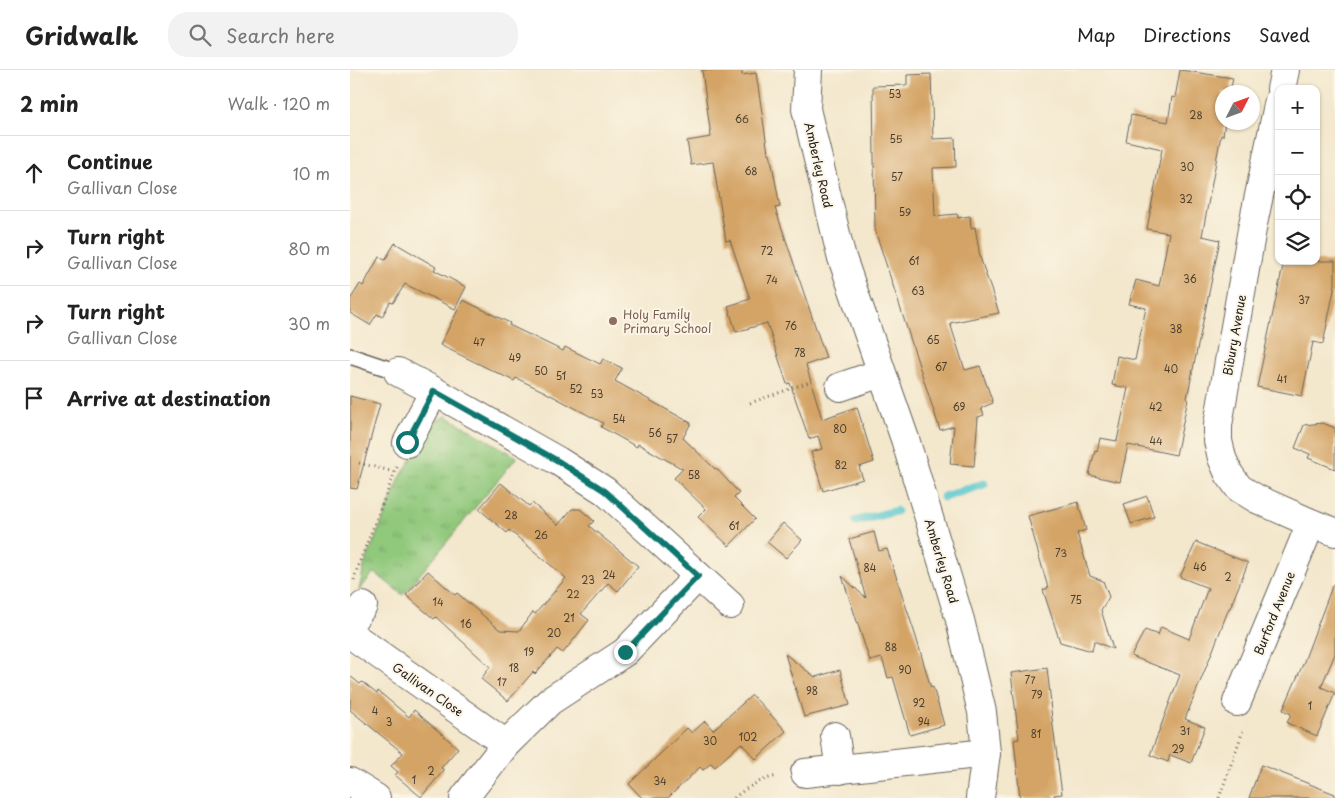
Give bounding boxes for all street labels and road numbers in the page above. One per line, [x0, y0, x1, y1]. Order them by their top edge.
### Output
street label: Amberley Road [800, 120, 838, 210]
street label: Bibury Avenue [1218, 293, 1250, 377]
street label: Amberley Road [921, 516, 963, 606]
street label: Burford Avenue [1249, 568, 1299, 657]
street label: Gallivan Close [389, 658, 467, 720]

